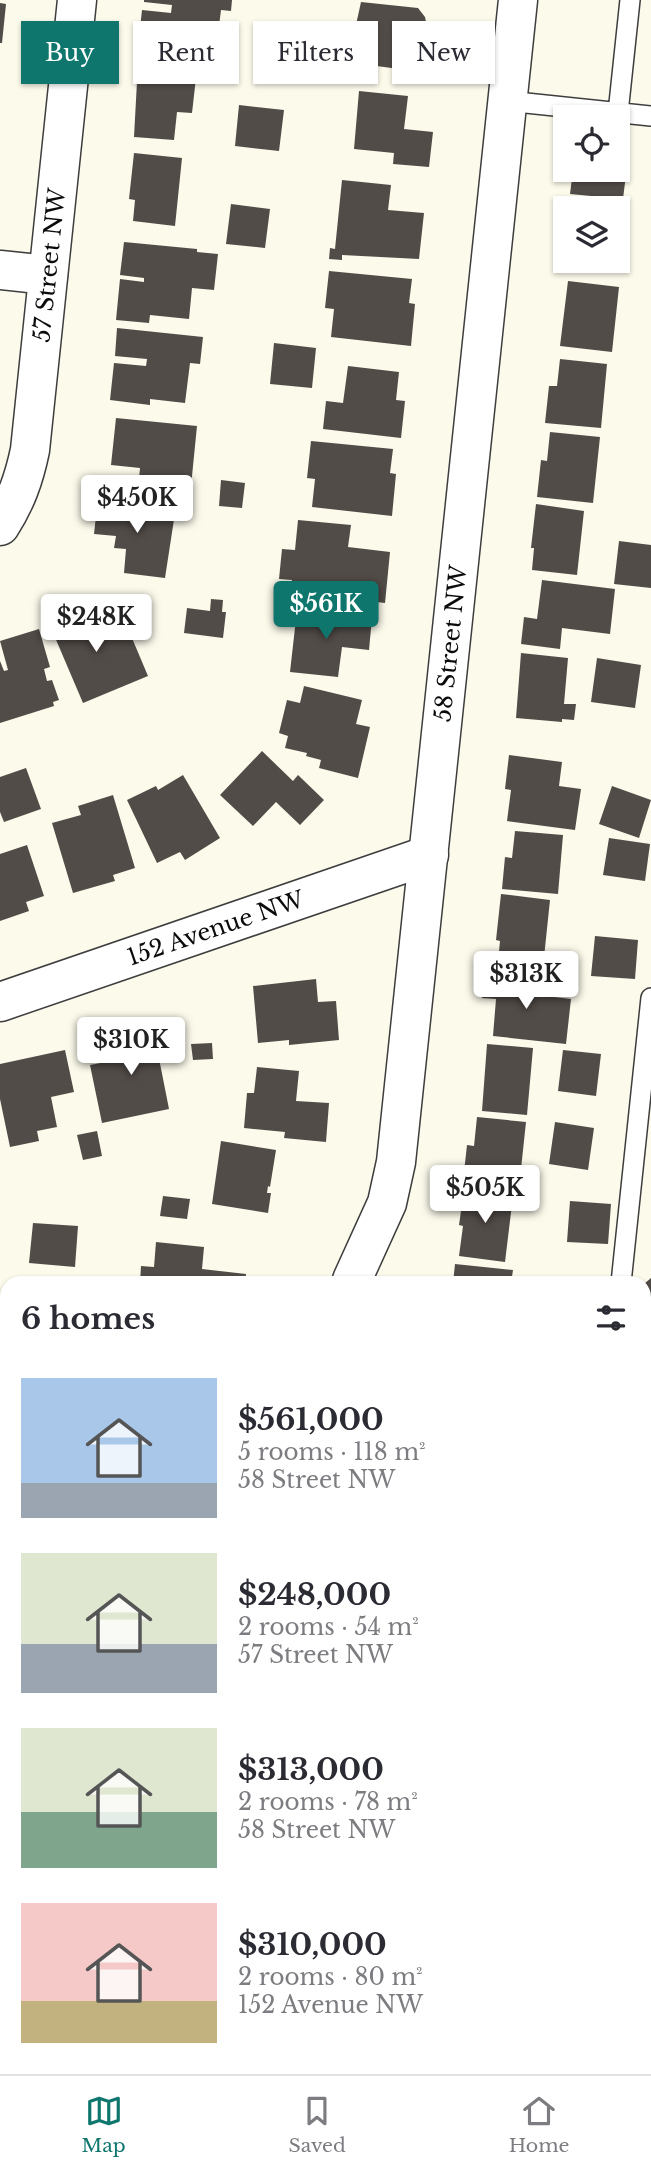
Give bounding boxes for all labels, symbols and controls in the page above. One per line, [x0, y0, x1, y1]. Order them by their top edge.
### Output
chip: Buy [21, 21, 119, 84]
chip: Rent [133, 21, 239, 84]
chip: Filters [253, 21, 378, 84]
chip: New [392, 21, 495, 84]
map controls [553, 105, 630, 273]
button: locate [553, 105, 630, 182]
street label: 57 Street NW [27, 186, 71, 344]
button: layers [553, 196, 630, 273]
pin: $450K [88, 476, 186, 535]
text: $450K [97, 484, 177, 512]
street label: 58 Street NW [428, 563, 473, 723]
pin: $561K [277, 582, 375, 641]
text: $561K [290, 590, 362, 618]
pin: $248K [47, 594, 145, 654]
text: $248K [57, 603, 135, 631]
street label: 152 Avenue NW [124, 885, 309, 971]
pin: $313K [477, 951, 575, 1011]
text: $313K [489, 960, 563, 988]
pin: $310K [82, 1018, 180, 1077]
text: $310K [93, 1026, 169, 1054]
pin: $505K [436, 1166, 534, 1225]
text: $505K [446, 1174, 524, 1202]
icon: filters [592, 1299, 630, 1337]
text: 6 homes [21, 1300, 155, 1337]
text: $561,000 [238, 1401, 384, 1438]
icon: home [77, 1406, 161, 1490]
text: 5 rooms · 118 m² [238, 1438, 426, 1466]
text: 58 Street NW [238, 1466, 395, 1494]
text: $248,000 [238, 1576, 391, 1613]
icon: home [77, 1581, 161, 1665]
text: 2 rooms · 54 m² [238, 1613, 419, 1641]
text: 57 Street NW [238, 1641, 393, 1669]
text: $313,000 [238, 1751, 384, 1788]
icon: home [77, 1756, 161, 1840]
text: 2 rooms · 78 m² [238, 1788, 418, 1816]
text: 58 Street NW [238, 1816, 395, 1844]
text: $310,000 [238, 1926, 387, 1963]
icon: home [77, 1931, 161, 2015]
text: 2 rooms · 80 m² [238, 1963, 423, 1991]
text: 152 Avenue NW [238, 1991, 423, 2019]
tab: Map [81, 2092, 126, 2157]
tab: Saved [289, 2092, 346, 2157]
tab: Home [509, 2092, 570, 2157]

